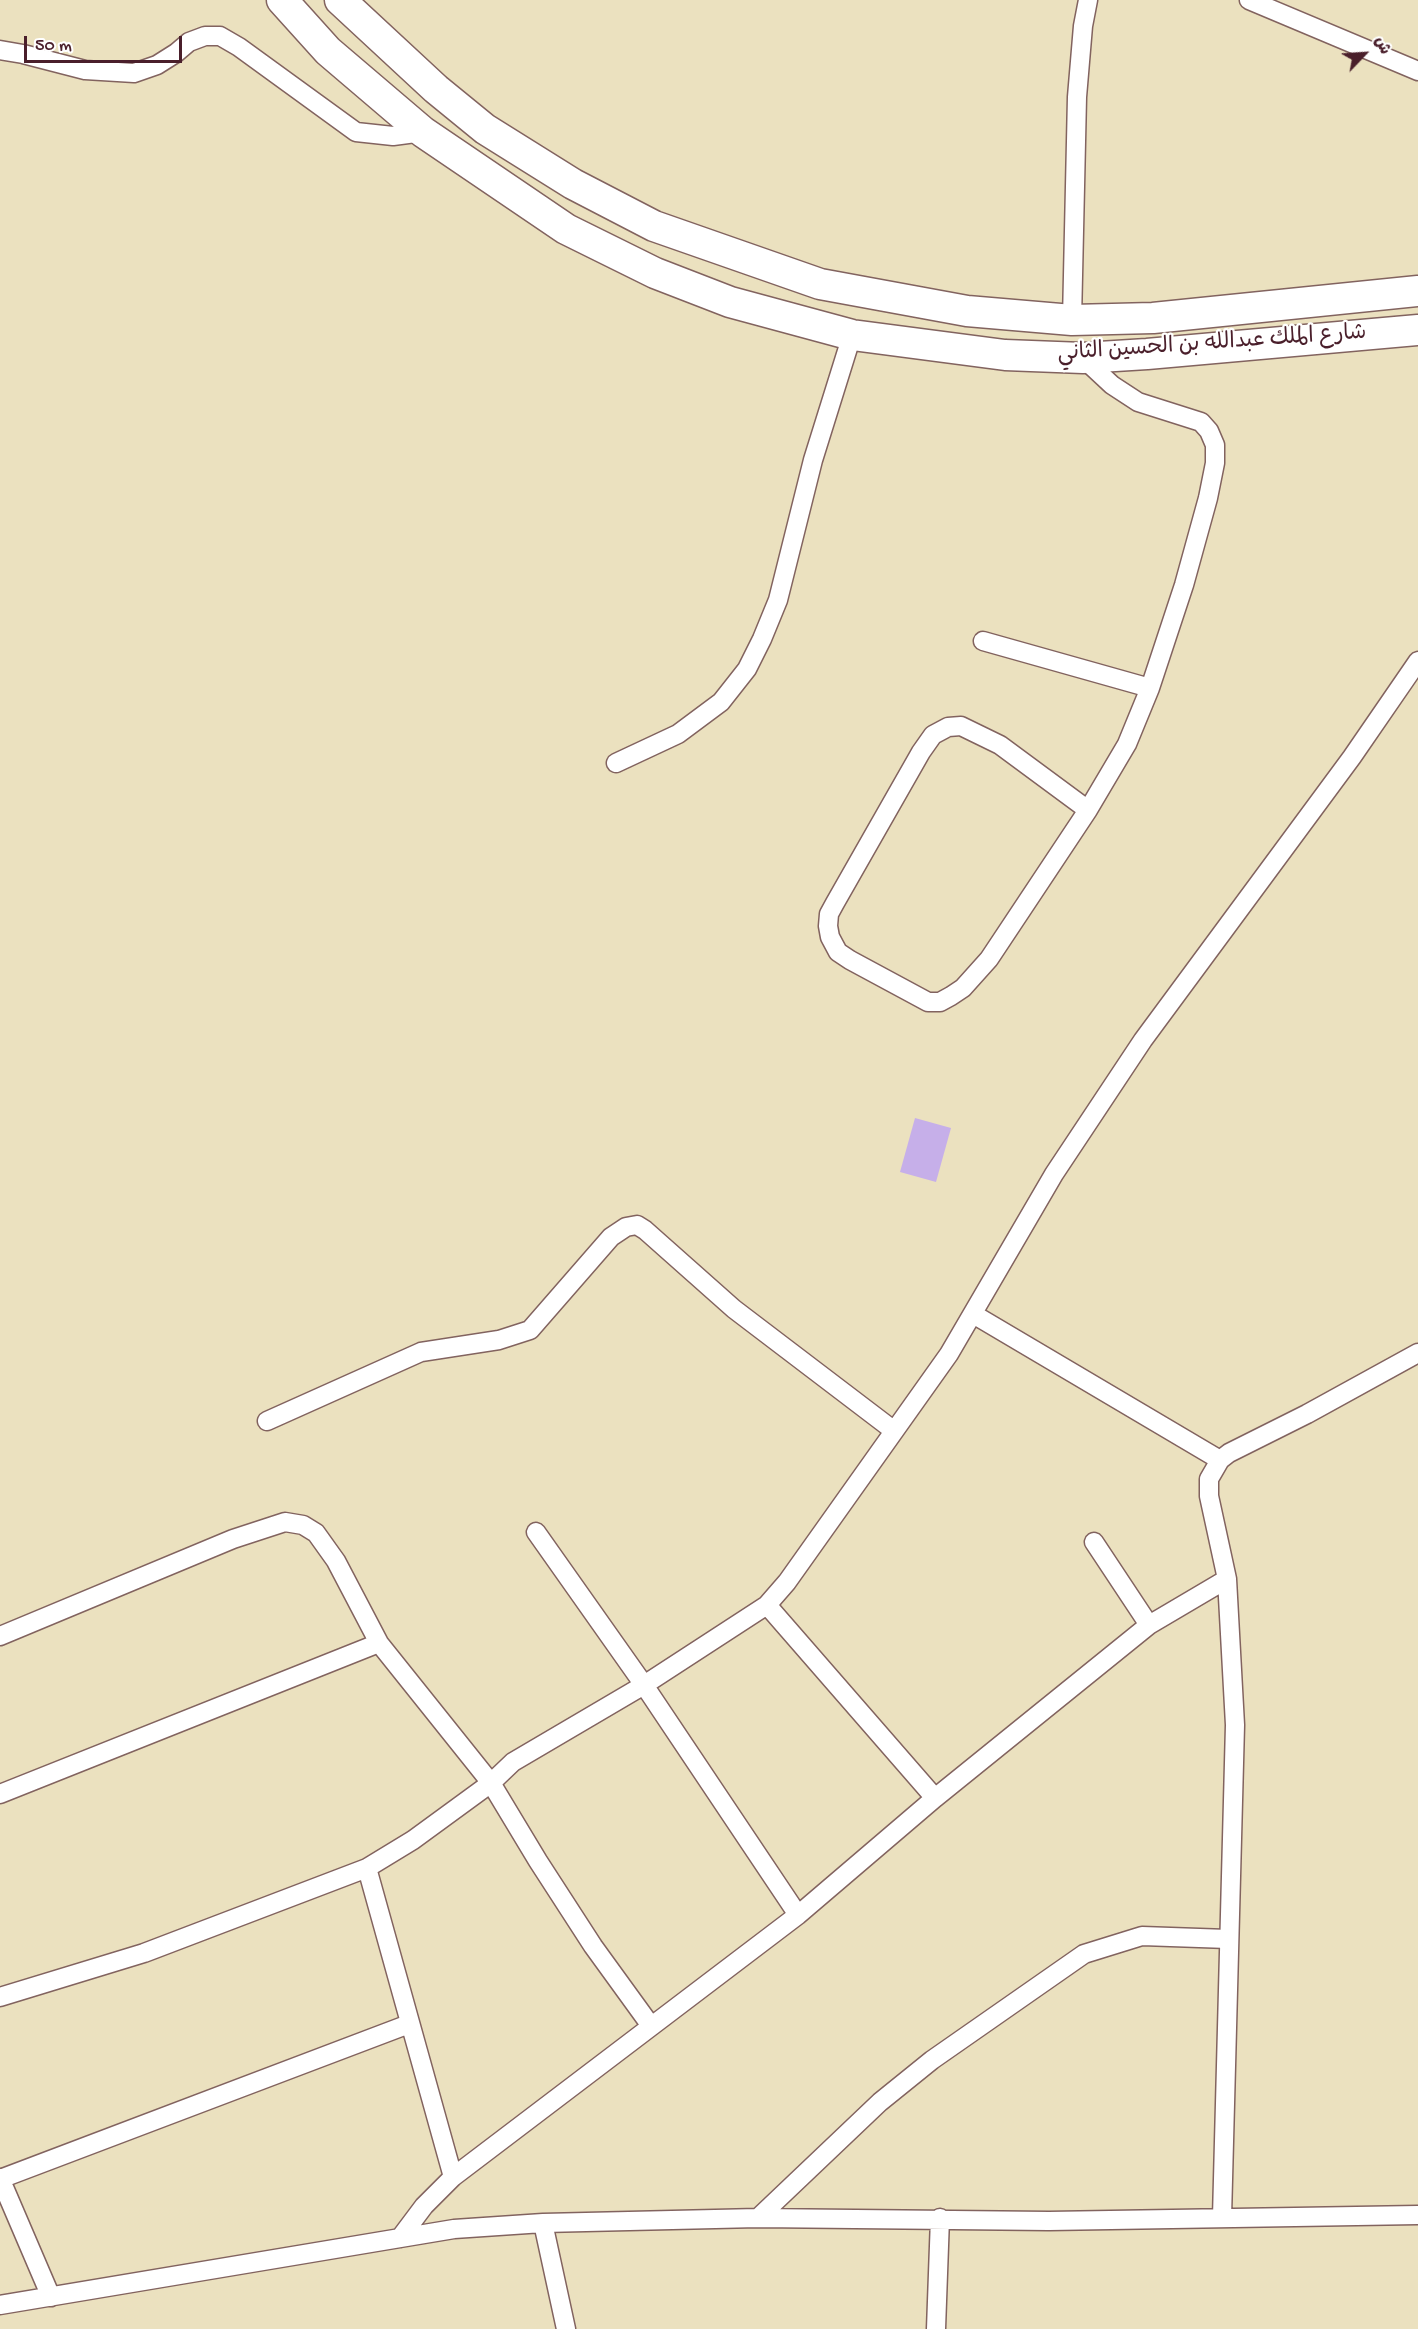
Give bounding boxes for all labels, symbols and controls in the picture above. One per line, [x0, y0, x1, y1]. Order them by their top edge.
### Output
scale bar [27, 24, 184, 62]
north arrow [1334, 24, 1394, 84]
text: ش [1368, 34, 1393, 58]
text: 50 m [35, 36, 72, 57]
street label: شارع الملك عبدالله بن الحسين الثاني [1057, 321, 1367, 369]

